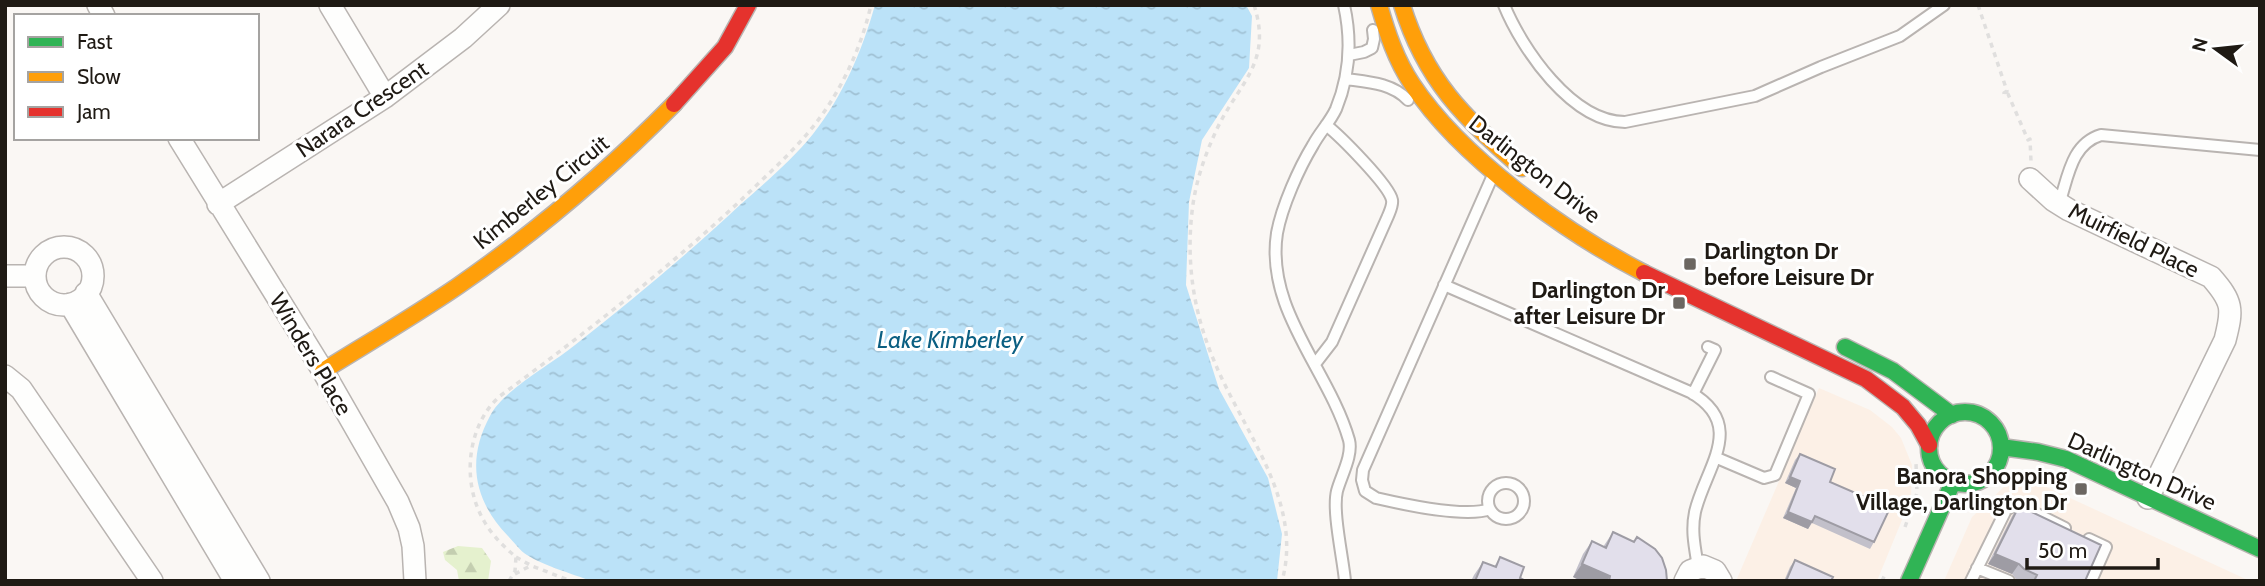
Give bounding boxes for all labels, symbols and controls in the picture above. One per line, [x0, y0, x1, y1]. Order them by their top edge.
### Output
legend [14, 14, 259, 140]
north arrow [2181, 14, 2251, 84]
text: Fast [77, 29, 113, 54]
text: N [2187, 35, 2213, 54]
street label: Narara Crescent [291, 54, 434, 163]
text: Slow [77, 64, 121, 89]
text: Jam [76, 99, 111, 124]
street label: Darlington Drive [1464, 109, 1607, 229]
street label: Kimberley Circuit [468, 129, 615, 255]
street label: Muirfield Place [2064, 196, 2204, 284]
place label: Darlington Dr before Leisure Dr [1704, 237, 1874, 291]
marker: Darlington Dr before Leisure Dr [1682, 256, 1698, 272]
place label: Darlington Dr after Leisure Dr [1514, 276, 1665, 330]
street label: Winders Place [264, 288, 359, 420]
marker: Darlington Dr after Leisure Dr [1671, 295, 1687, 311]
water label: Lake Kimberley [877, 325, 1024, 354]
street label: Darlington Drive [2064, 426, 2221, 516]
place label: Banora Shopping Village, Darlington Dr [1856, 462, 2067, 516]
marker: Banora Shopping Village, Darlington Dr [2073, 481, 2089, 497]
scale bar [2027, 526, 2158, 570]
text: 50 m [2038, 538, 2087, 563]

